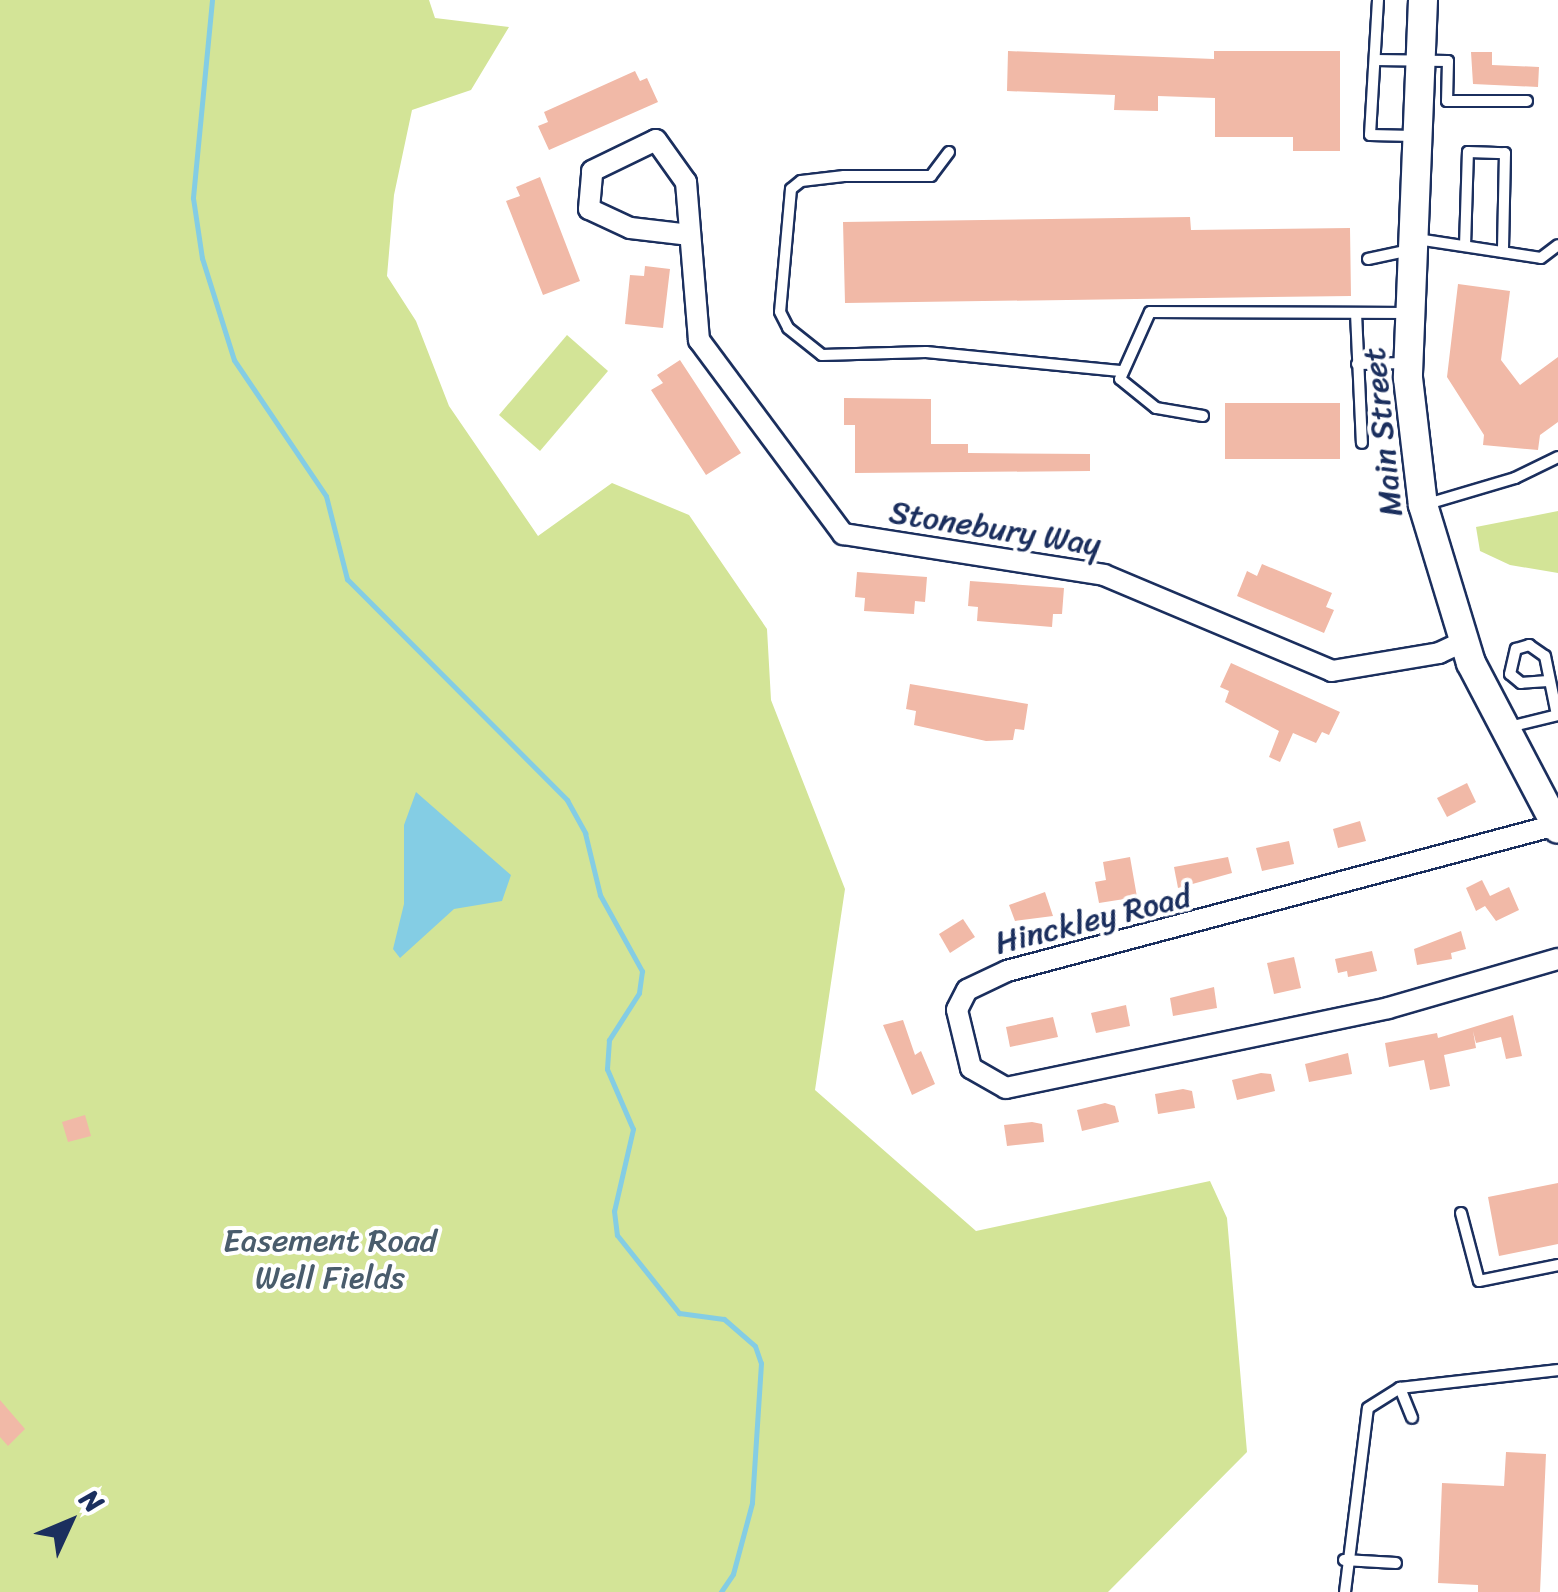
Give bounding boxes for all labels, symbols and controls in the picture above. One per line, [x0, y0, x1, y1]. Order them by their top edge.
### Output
street label: Main Street [1355, 346, 1411, 518]
street label: Stonebury Way [886, 493, 1104, 565]
street label: Hinckley Road [991, 877, 1195, 963]
park label: Easement Road Well Fields [223, 1223, 437, 1298]
north arrow [20, 1472, 120, 1572]
text: N [68, 1477, 116, 1525]

